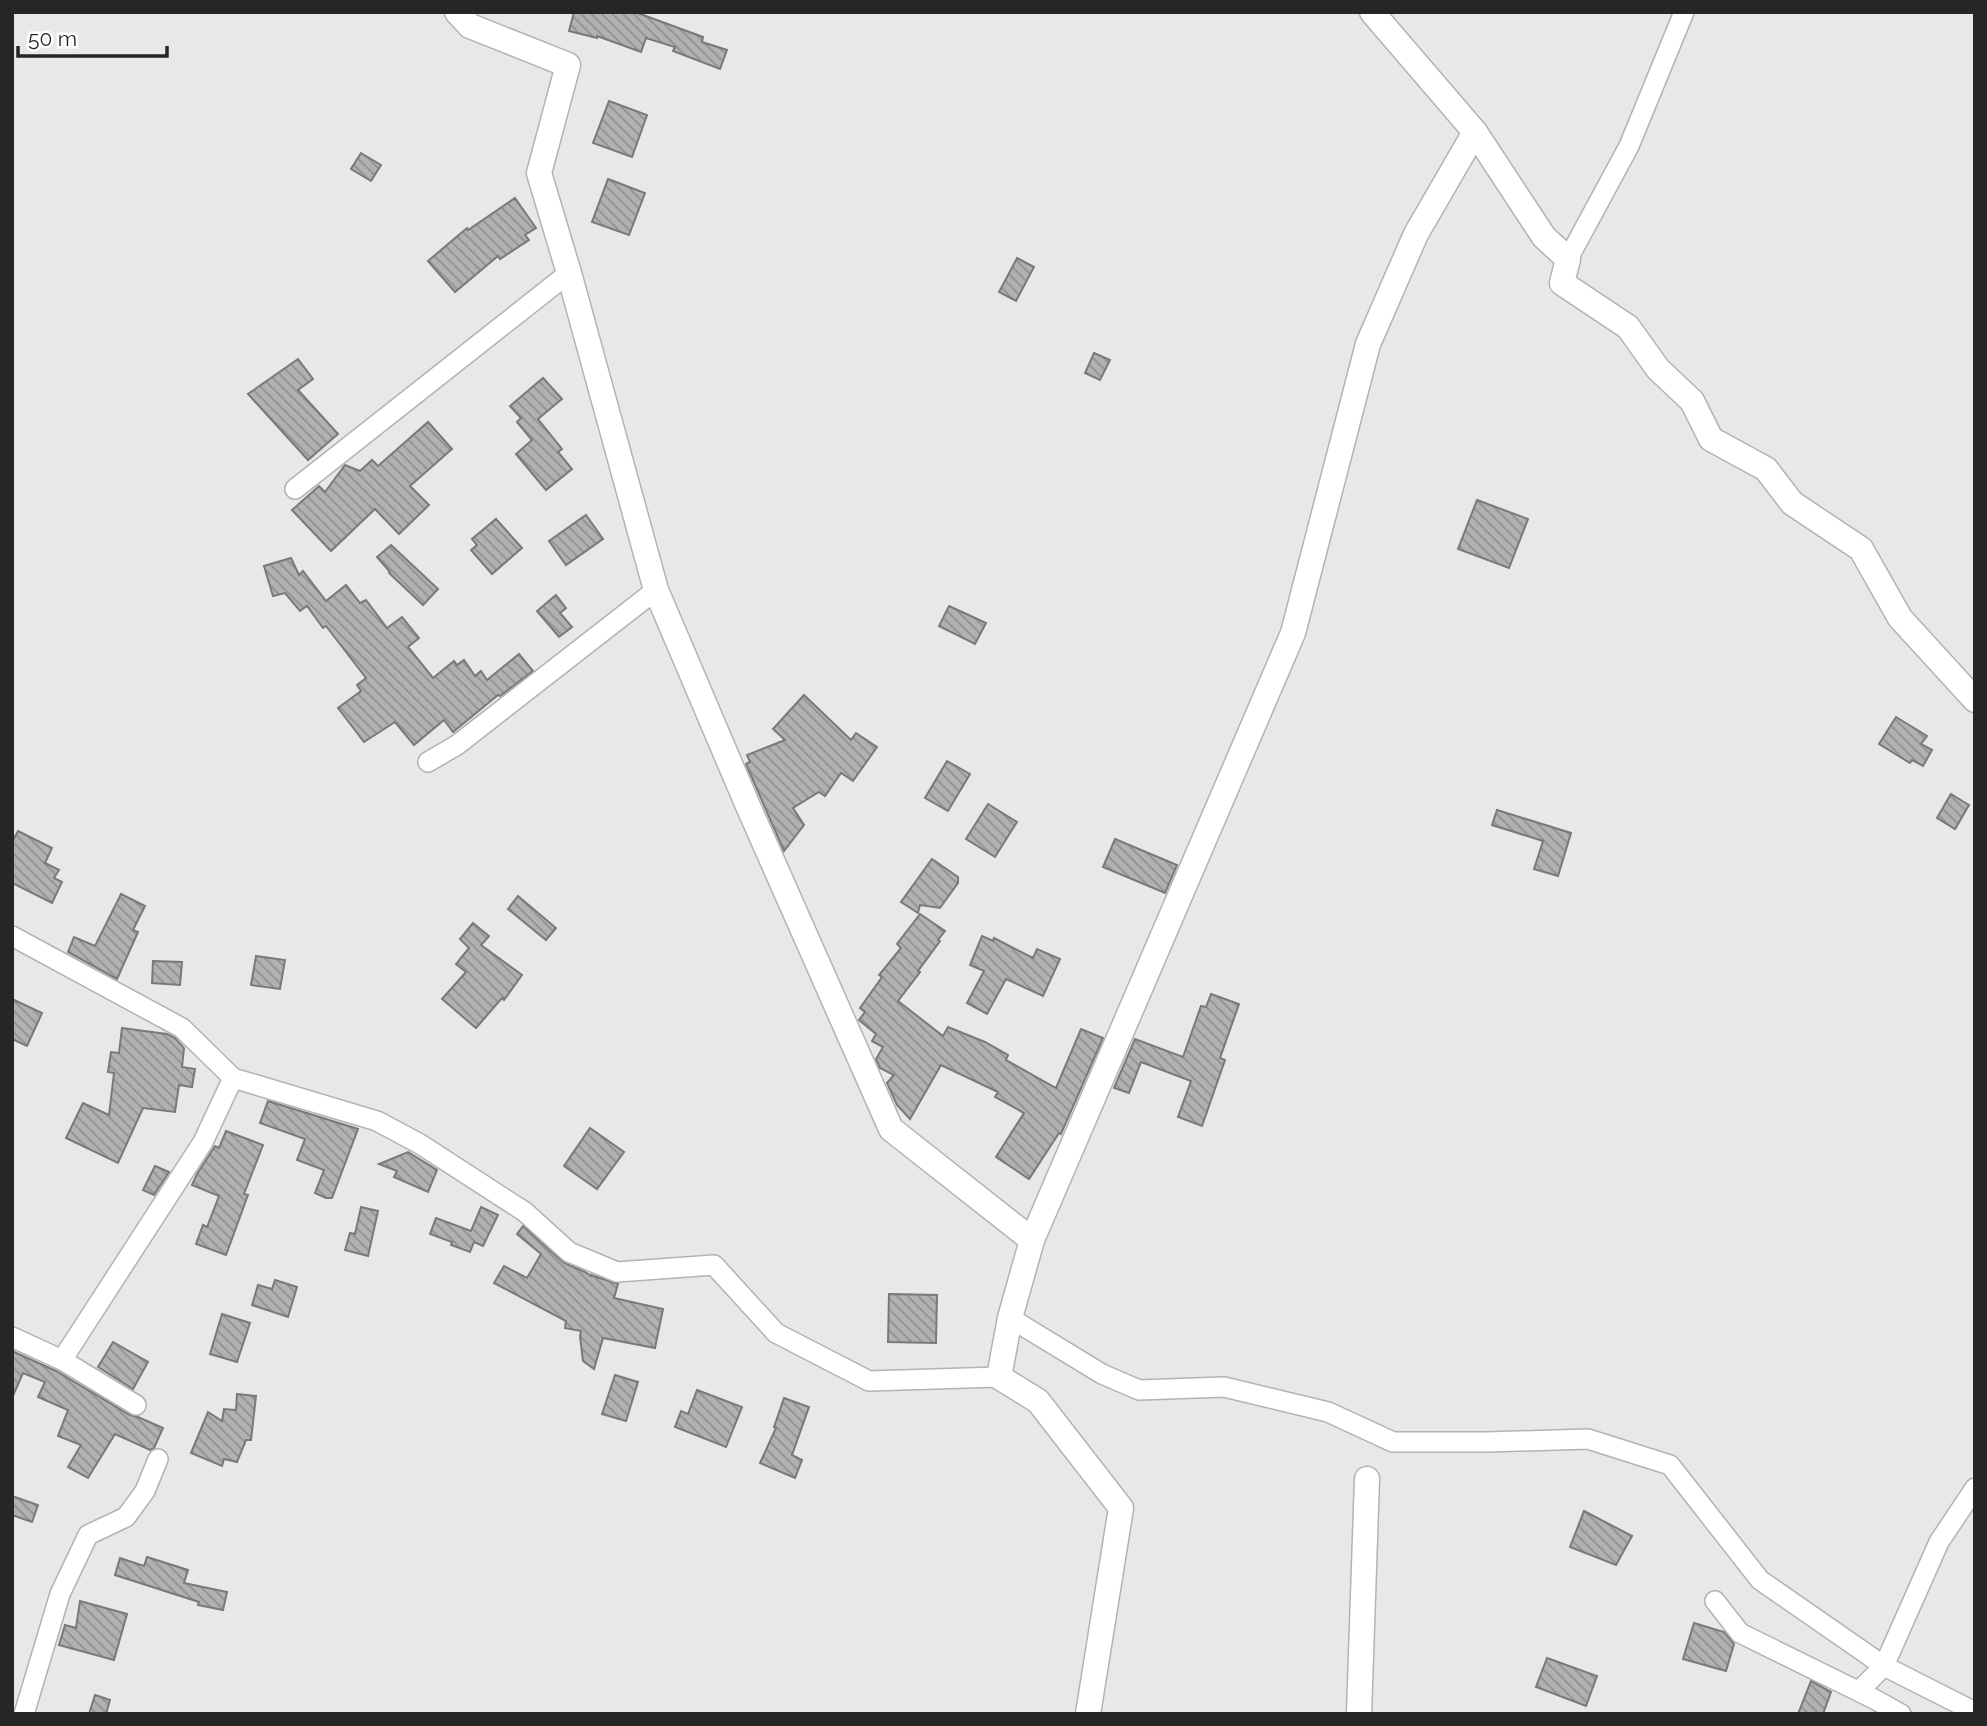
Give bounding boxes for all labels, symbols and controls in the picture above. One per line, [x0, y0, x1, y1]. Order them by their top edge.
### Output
scale bar [18, 14, 166, 58]
text: 50 m [28, 26, 77, 51]

